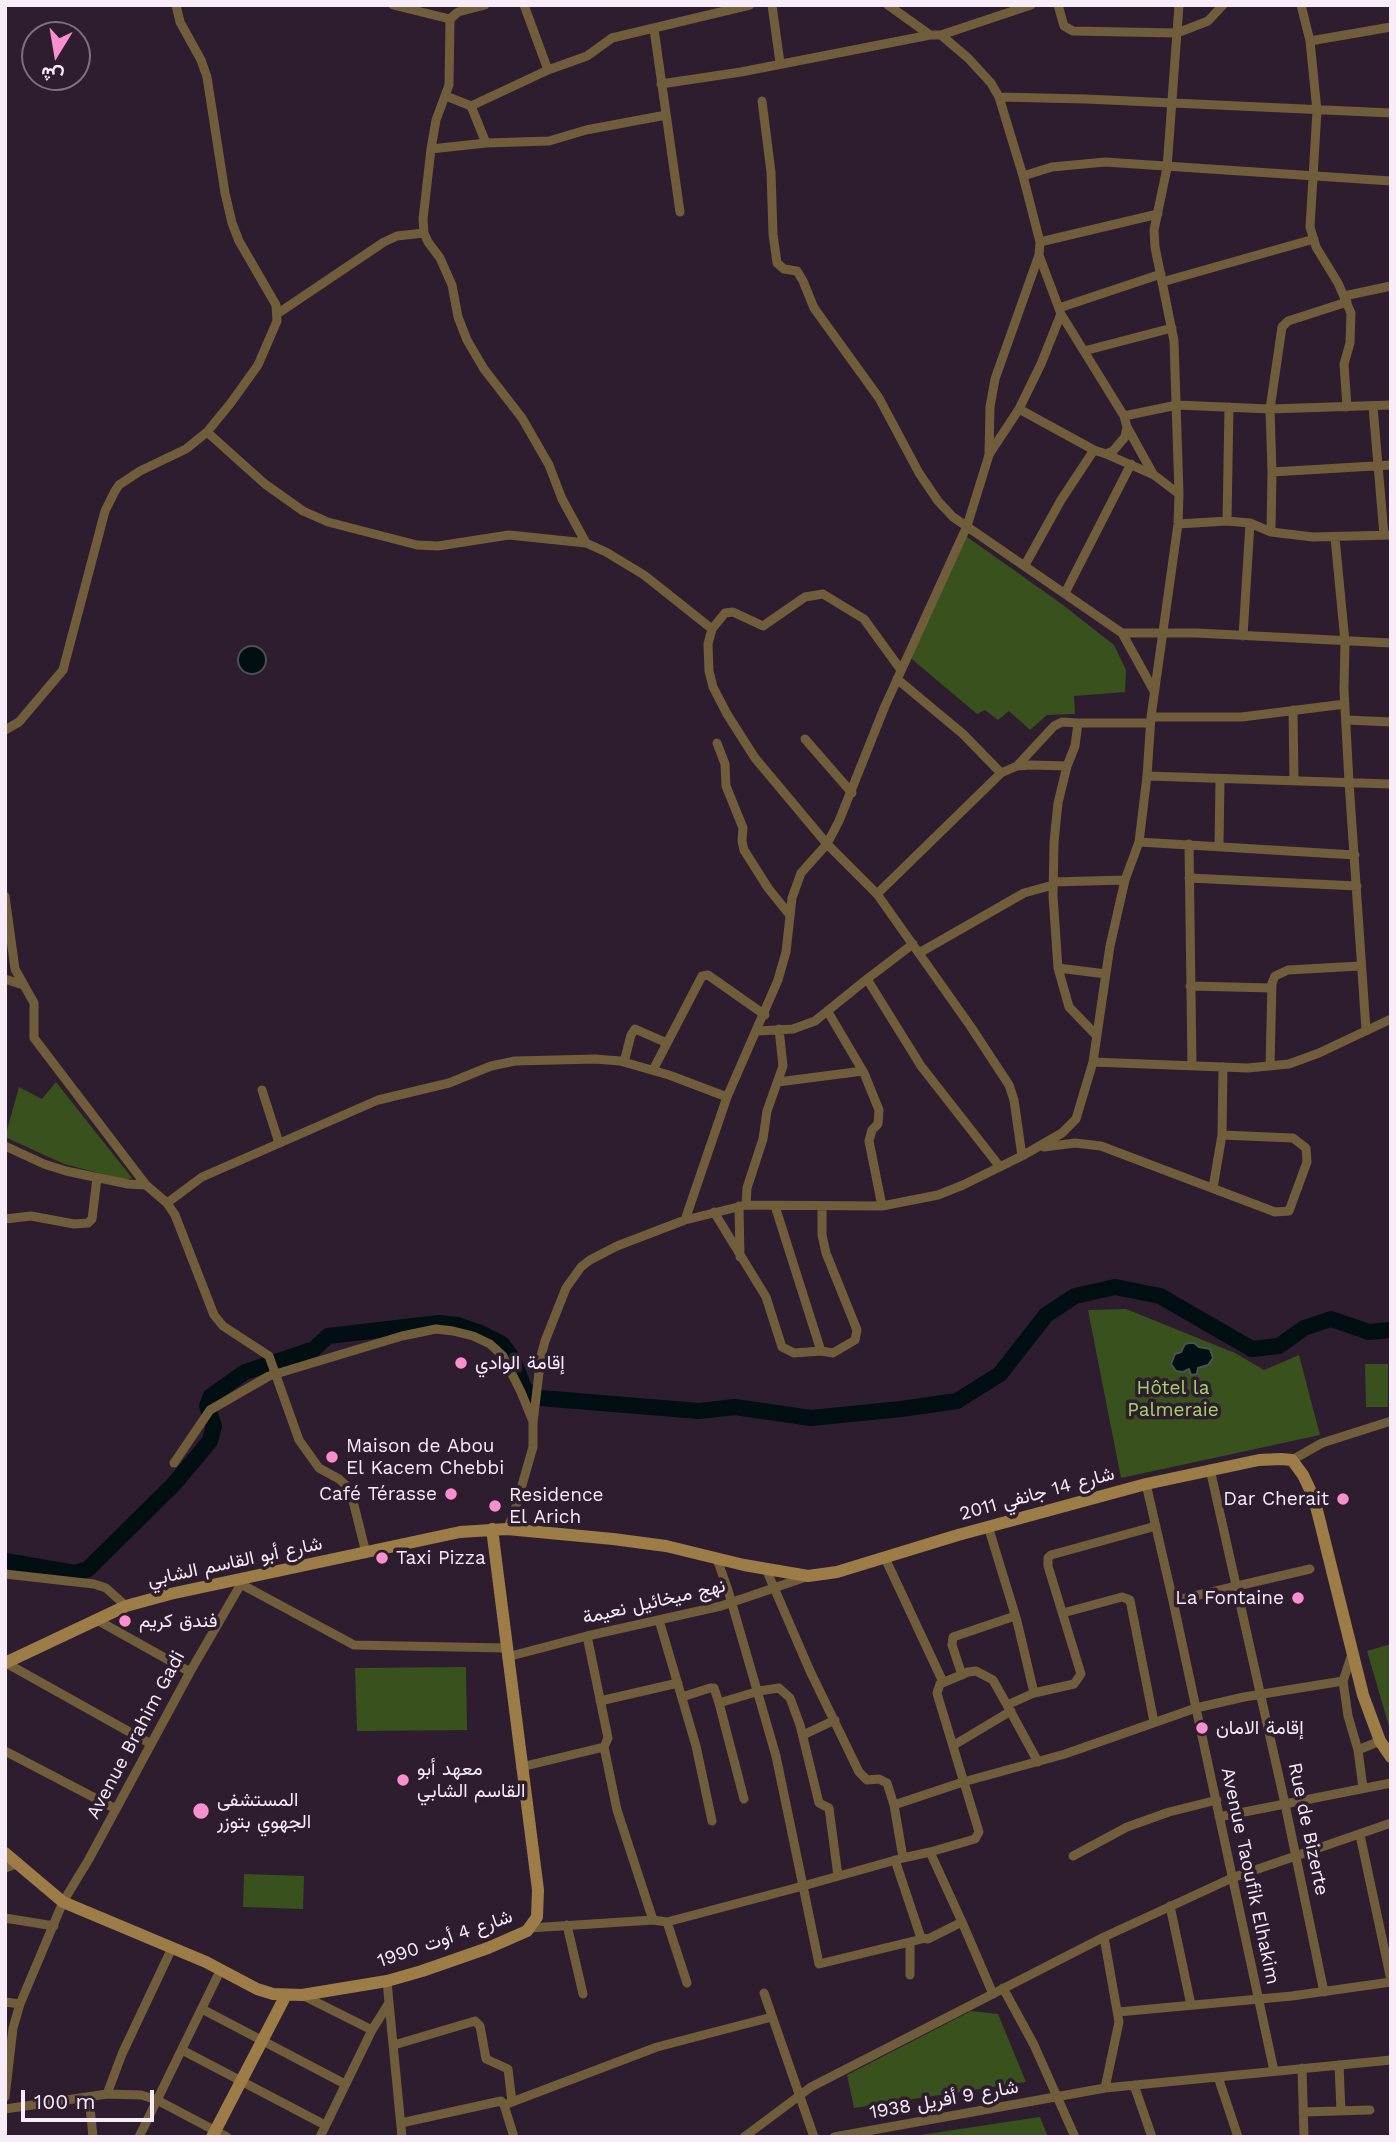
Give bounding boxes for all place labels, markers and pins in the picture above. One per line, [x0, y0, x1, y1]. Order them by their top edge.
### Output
place label: إقامة الوادي [475, 1352, 565, 1374]
marker: إقامة الوادي [453, 1355, 469, 1371]
place label: Maison de Abou El Kacem Chebbi [346, 1435, 504, 1479]
marker: Maison de Abou El Kacem Chebbi [324, 1449, 340, 1465]
place label: Café Térasse [319, 1483, 437, 1505]
place label: Residence El Arich [509, 1484, 604, 1528]
marker: Café Térasse [443, 1486, 459, 1502]
place label: Dar Cherait [1223, 1488, 1329, 1510]
marker: Dar Cherait [1335, 1491, 1351, 1507]
marker: Residence El Arich [487, 1498, 503, 1514]
place label: Taxi Pizza [396, 1547, 486, 1569]
marker: Taxi Pizza [374, 1550, 390, 1566]
place label: La Fontaine [1175, 1587, 1284, 1609]
marker: La Fontaine [1290, 1590, 1306, 1606]
place label: فندق كريم [139, 1610, 218, 1632]
marker: فندق كريم [117, 1613, 133, 1629]
place label: إقامة الامان [1216, 1717, 1304, 1739]
marker: إقامة الامان [1194, 1720, 1210, 1736]
place label: معهد أبو القاسم الشابي [417, 1758, 525, 1802]
marker: معهد أبو القاسم الشابي [395, 1772, 411, 1788]
place label: المستشفى الجهوي بتوزر [217, 1789, 311, 1833]
marker: المستشفى الجهوي بتوزر [191, 1801, 211, 1821]

